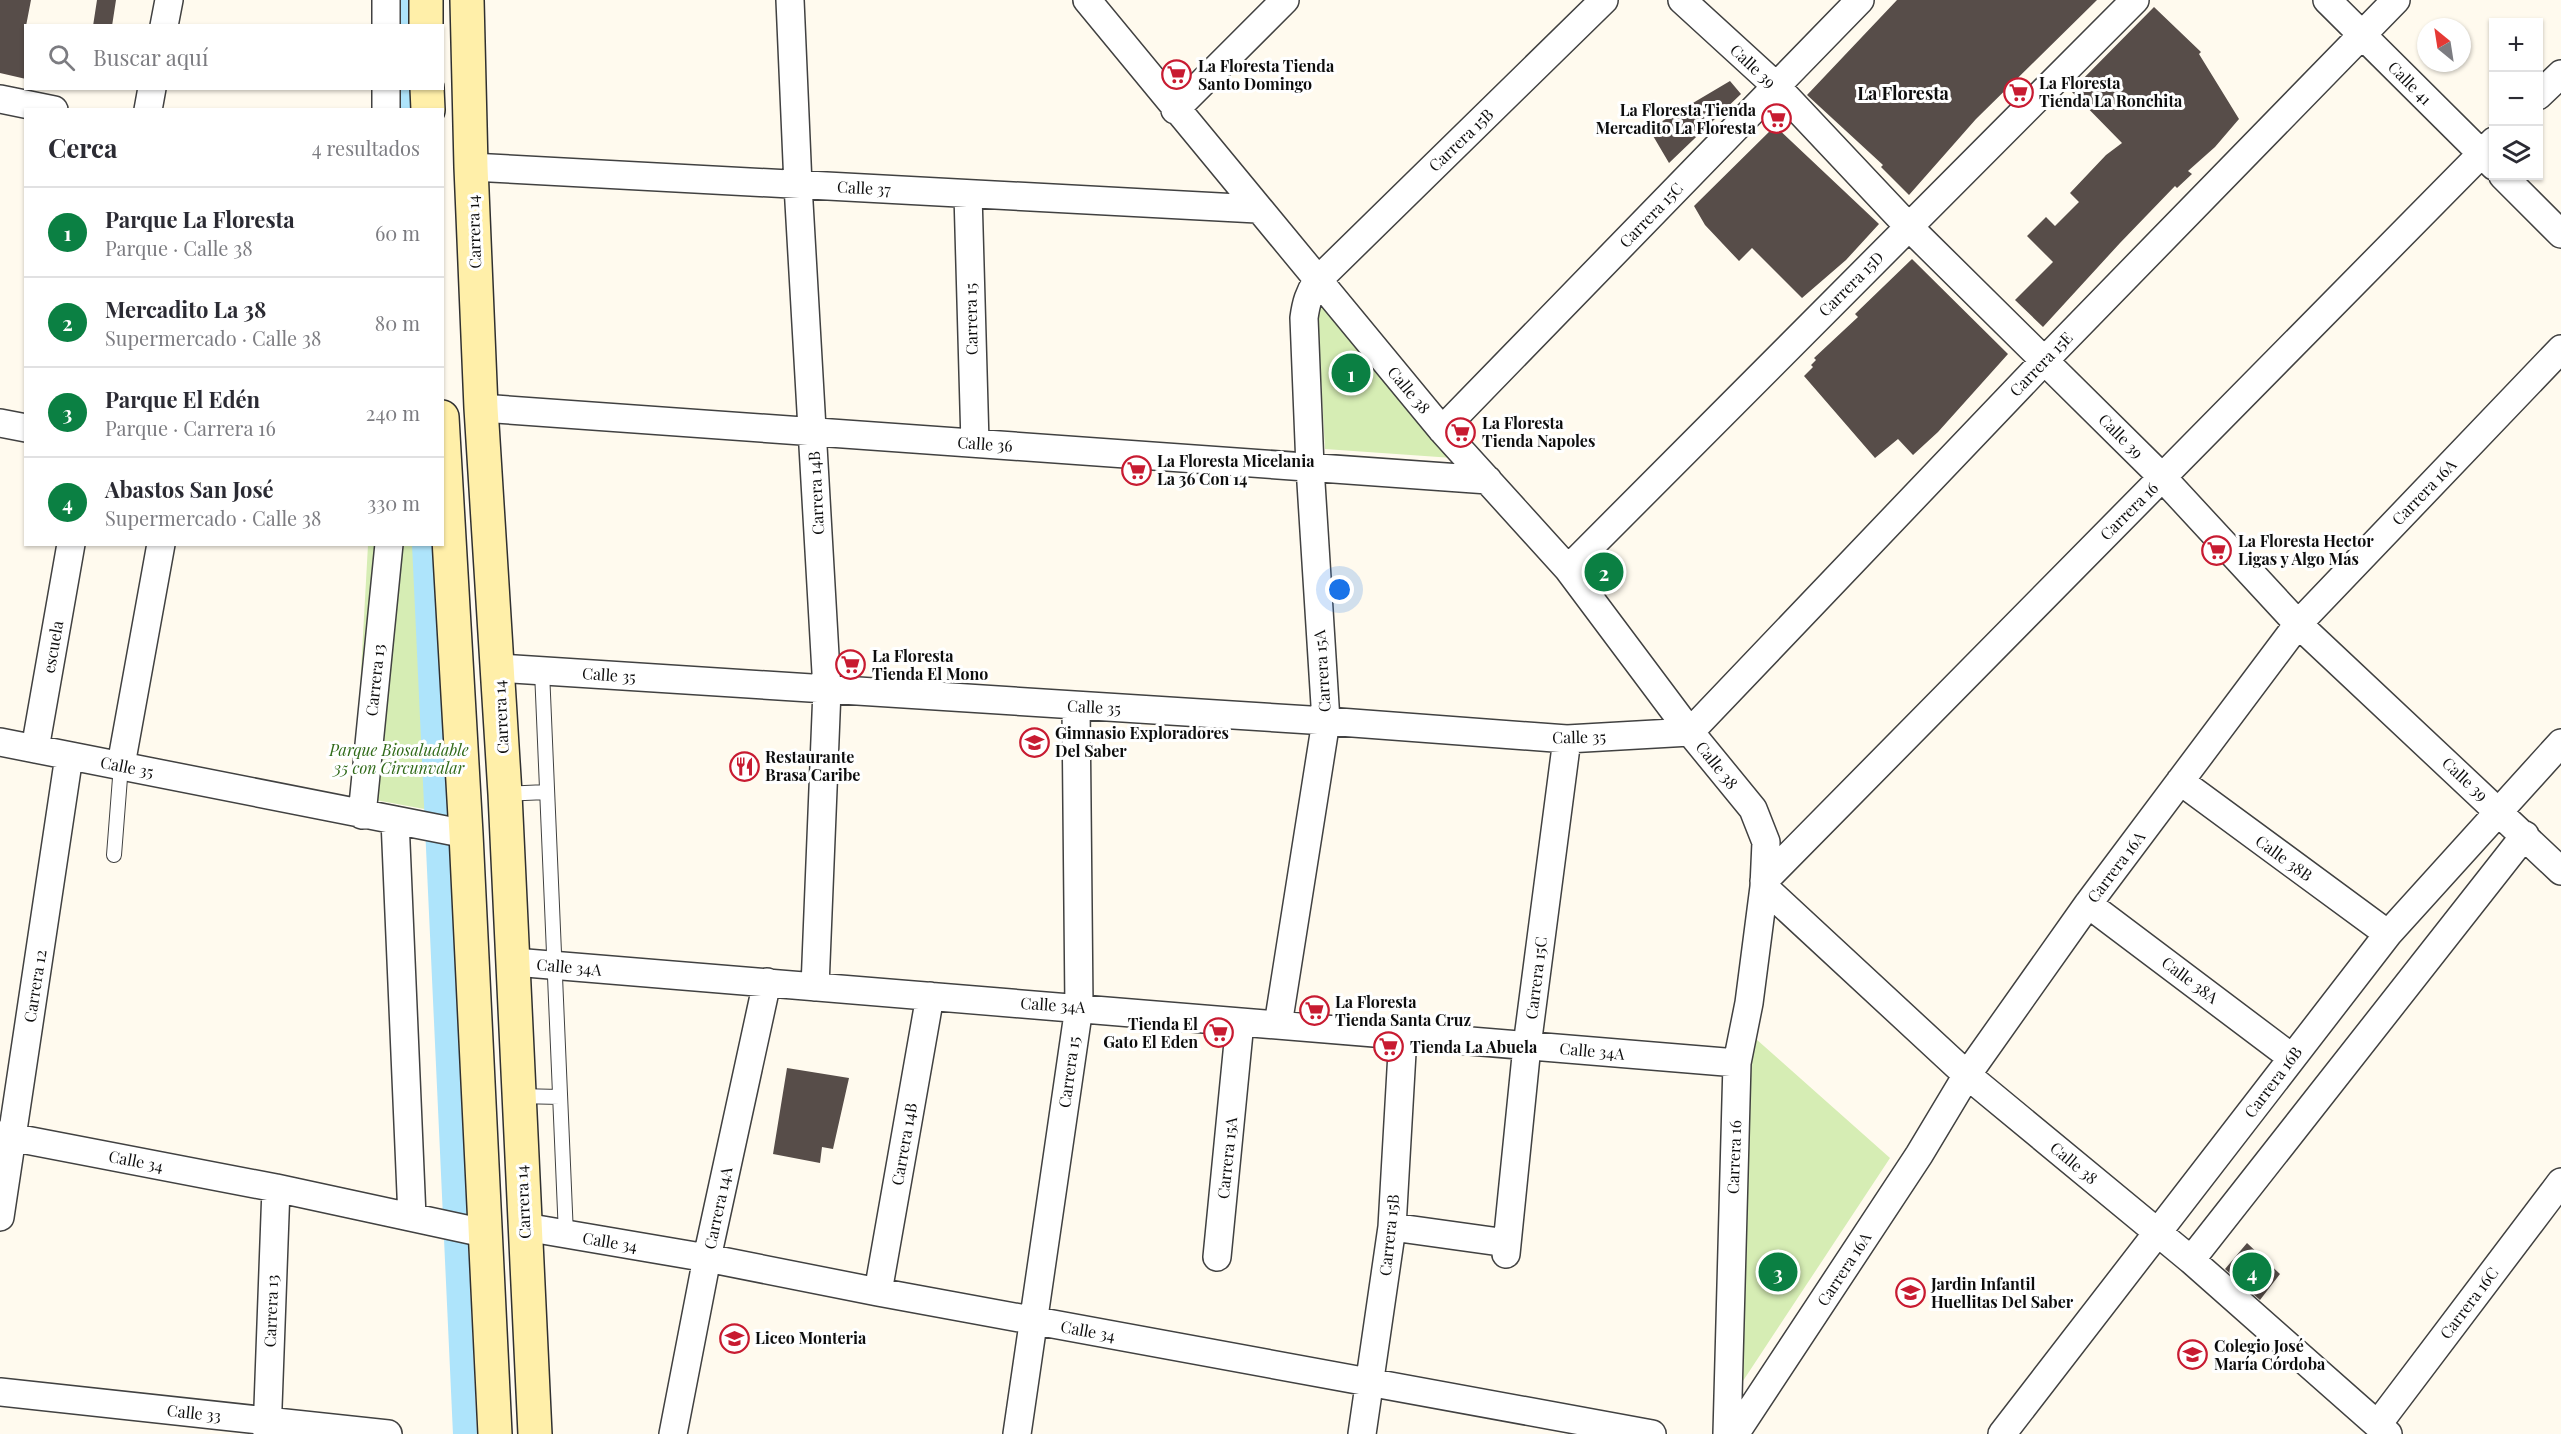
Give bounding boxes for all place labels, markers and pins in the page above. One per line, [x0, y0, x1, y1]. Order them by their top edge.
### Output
place label: La Floresta Tienda Santo Domingo [1198, 55, 1335, 94]
supermarket icon: La Floresta Tienda Santo Domingo [1161, 59, 1193, 91]
place label: La Floresta Tienda La Ronchita [2039, 72, 2183, 111]
supermarket icon: La Floresta Tienda La Ronchita [2002, 76, 2034, 108]
place label: La Floresta Tienda Mercadito La Floresta [1596, 99, 1757, 138]
supermarket icon: La Floresta Tienda Mercadito La Floresta [1761, 103, 1793, 135]
pin: 1 [1332, 350, 1370, 395]
place label: La Floresta Tienda Napoles [1482, 412, 1595, 451]
supermarket icon: La Floresta Tienda Napoles [1445, 416, 1477, 448]
place label: La Floresta Micelania La 36 Con 14 [1157, 450, 1315, 489]
supermarket icon: La Floresta Micelania La 36 Con 14 [1120, 454, 1152, 486]
place label: La Floresta Hector Ligas y Algo Mas [2238, 530, 2374, 569]
supermarket icon: La Floresta Hector Ligas y Algo Mas [2201, 534, 2233, 566]
pin: 2 [1584, 550, 1624, 594]
place label: La Floresta Tienda El Mono [872, 645, 988, 684]
supermarket icon: La Floresta Tienda El Mono [835, 649, 867, 681]
place label: Gimnasio Exploradores Del Saber [1055, 722, 1229, 761]
school or university icon: Gimnasio Exploradores Del Saber [1018, 726, 1050, 758]
place label: Restaurante Brasa Caribe [765, 746, 860, 785]
restaurant icon: Restaurante Brasa Caribe [728, 750, 760, 782]
place label: La Floresta Tienda Santa Cruz [1335, 991, 1472, 1030]
supermarket icon: La Floresta Tienda Santa Cruz [1298, 995, 1330, 1027]
place label: Tienda El Gato El Eden [1103, 1013, 1198, 1052]
supermarket icon: Tienda El Gato El Eden [1203, 1017, 1235, 1049]
supermarket icon: Tienda La Abuela [1373, 1031, 1405, 1063]
place label: Tienda La Abuela [1410, 1036, 1538, 1057]
pin: 3 [1758, 1250, 1798, 1294]
pin: 4 [2232, 1250, 2272, 1294]
place label: Jardin Infantil Huellitas Del Saber [1930, 1273, 2074, 1312]
school or university icon: Jardin Infantil Huellitas Del Saber [1894, 1277, 1926, 1309]
school or university icon: Liceo Monteria [718, 1322, 750, 1354]
place label: Liceo Monteria [755, 1327, 867, 1348]
place label: Colegio José María Córdoba [2214, 1335, 2326, 1374]
school or university icon: Colegio José María Córdoba [2177, 1339, 2209, 1371]

